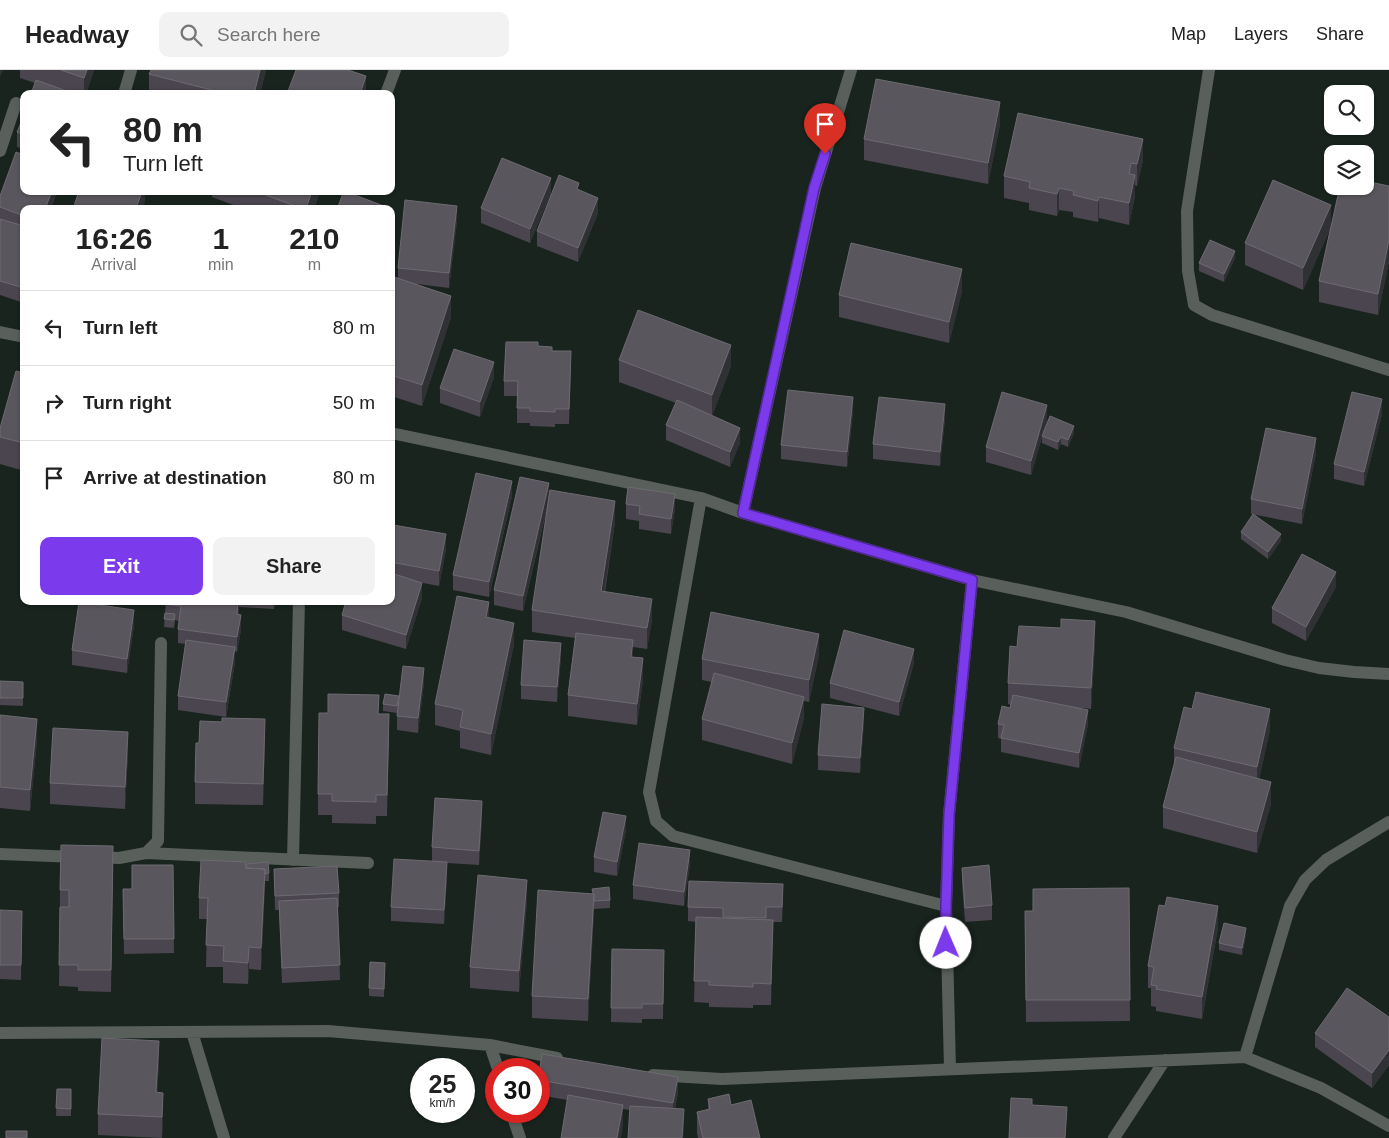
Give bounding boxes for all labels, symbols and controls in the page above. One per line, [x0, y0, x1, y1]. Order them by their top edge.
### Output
search box [159, 12, 509, 57]
text: Headway [25, 21, 129, 48]
icon: search [177, 21, 205, 49]
text: Search here [217, 24, 321, 45]
text: Map [1171, 24, 1206, 44]
text: Layers [1234, 24, 1288, 44]
text: Share [1316, 24, 1364, 44]
map controls [1324, 85, 1374, 195]
button: search [1324, 85, 1374, 135]
pin [804, 103, 846, 154]
icon: left [40, 110, 105, 175]
text: 80 m [123, 110, 203, 149]
icon: arrive [811, 110, 839, 138]
button: layers [1324, 145, 1374, 195]
text: Turn left [123, 151, 203, 176]
text: 16:26 [76, 222, 152, 255]
text: 1 [212, 222, 229, 255]
text: 210 [289, 222, 339, 255]
text: Arrival [91, 256, 137, 273]
text: min [208, 256, 234, 273]
text: m [308, 256, 321, 273]
icon: left [40, 314, 68, 342]
text: Turn left [83, 317, 158, 338]
text: 80 m [333, 317, 375, 338]
icon: right [40, 389, 68, 417]
text: Turn right [83, 392, 171, 413]
text: 50 m [333, 392, 375, 413]
icon: arrive [40, 464, 68, 492]
text: Arrive at destination [83, 467, 267, 488]
text: 80 m [333, 467, 375, 488]
button: Exit [40, 537, 203, 595]
button: Share [213, 537, 375, 595]
position arrow [919, 916, 971, 968]
speed limit sign: 30 [485, 1058, 550, 1123]
text: 25 [429, 1070, 456, 1098]
text: km/h [429, 1096, 456, 1110]

